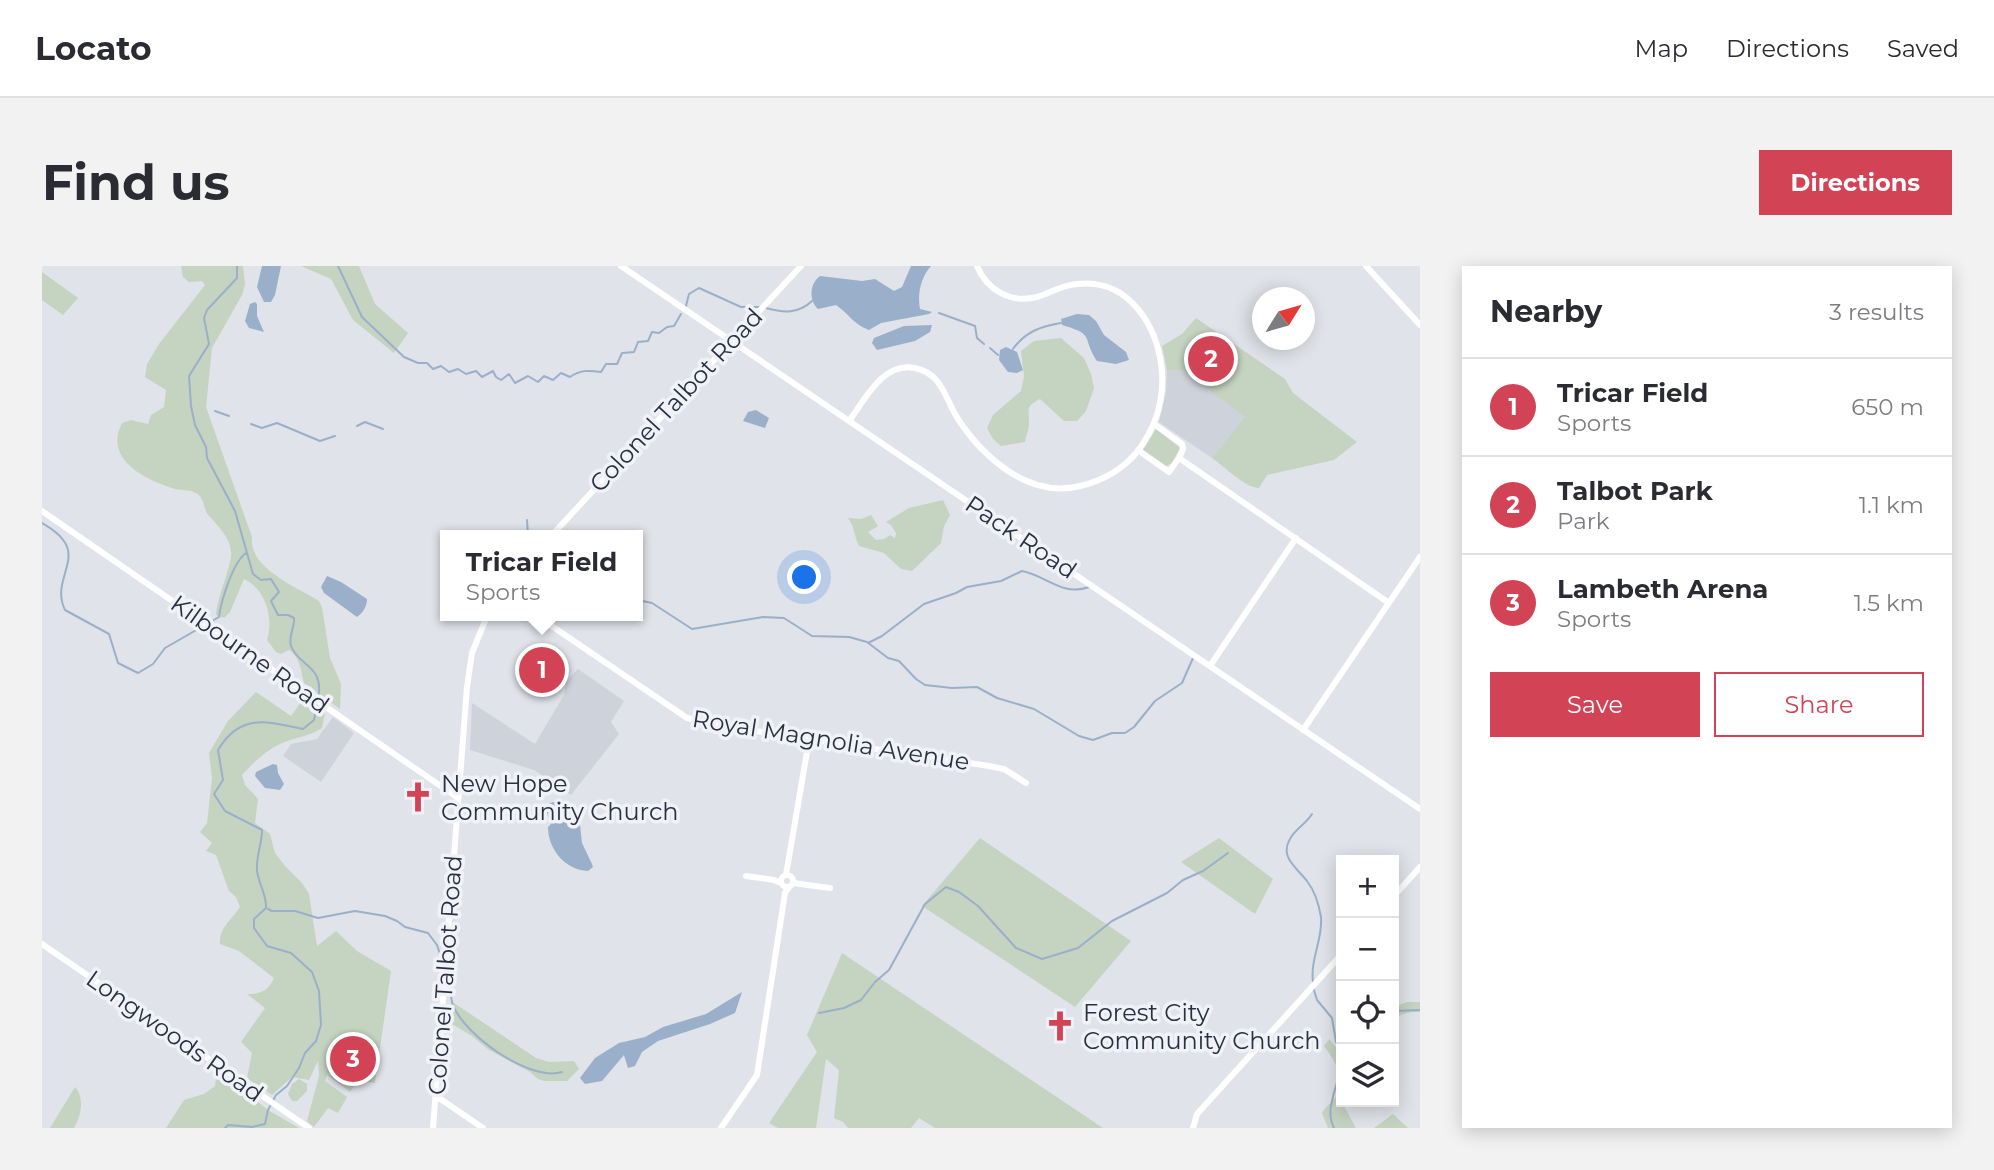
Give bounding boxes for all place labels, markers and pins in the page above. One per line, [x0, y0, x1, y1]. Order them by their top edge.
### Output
pin: 2 [1188, 333, 1234, 385]
pin: 1 [519, 644, 565, 696]
place label: New Hope Community Church [441, 769, 678, 826]
church icon: New Hope Community Church [401, 780, 435, 814]
place label: Forest City Community Church [1083, 998, 1320, 1055]
church icon: Forest City Community Church [1043, 1009, 1077, 1043]
pin: 3 [330, 1033, 376, 1085]

